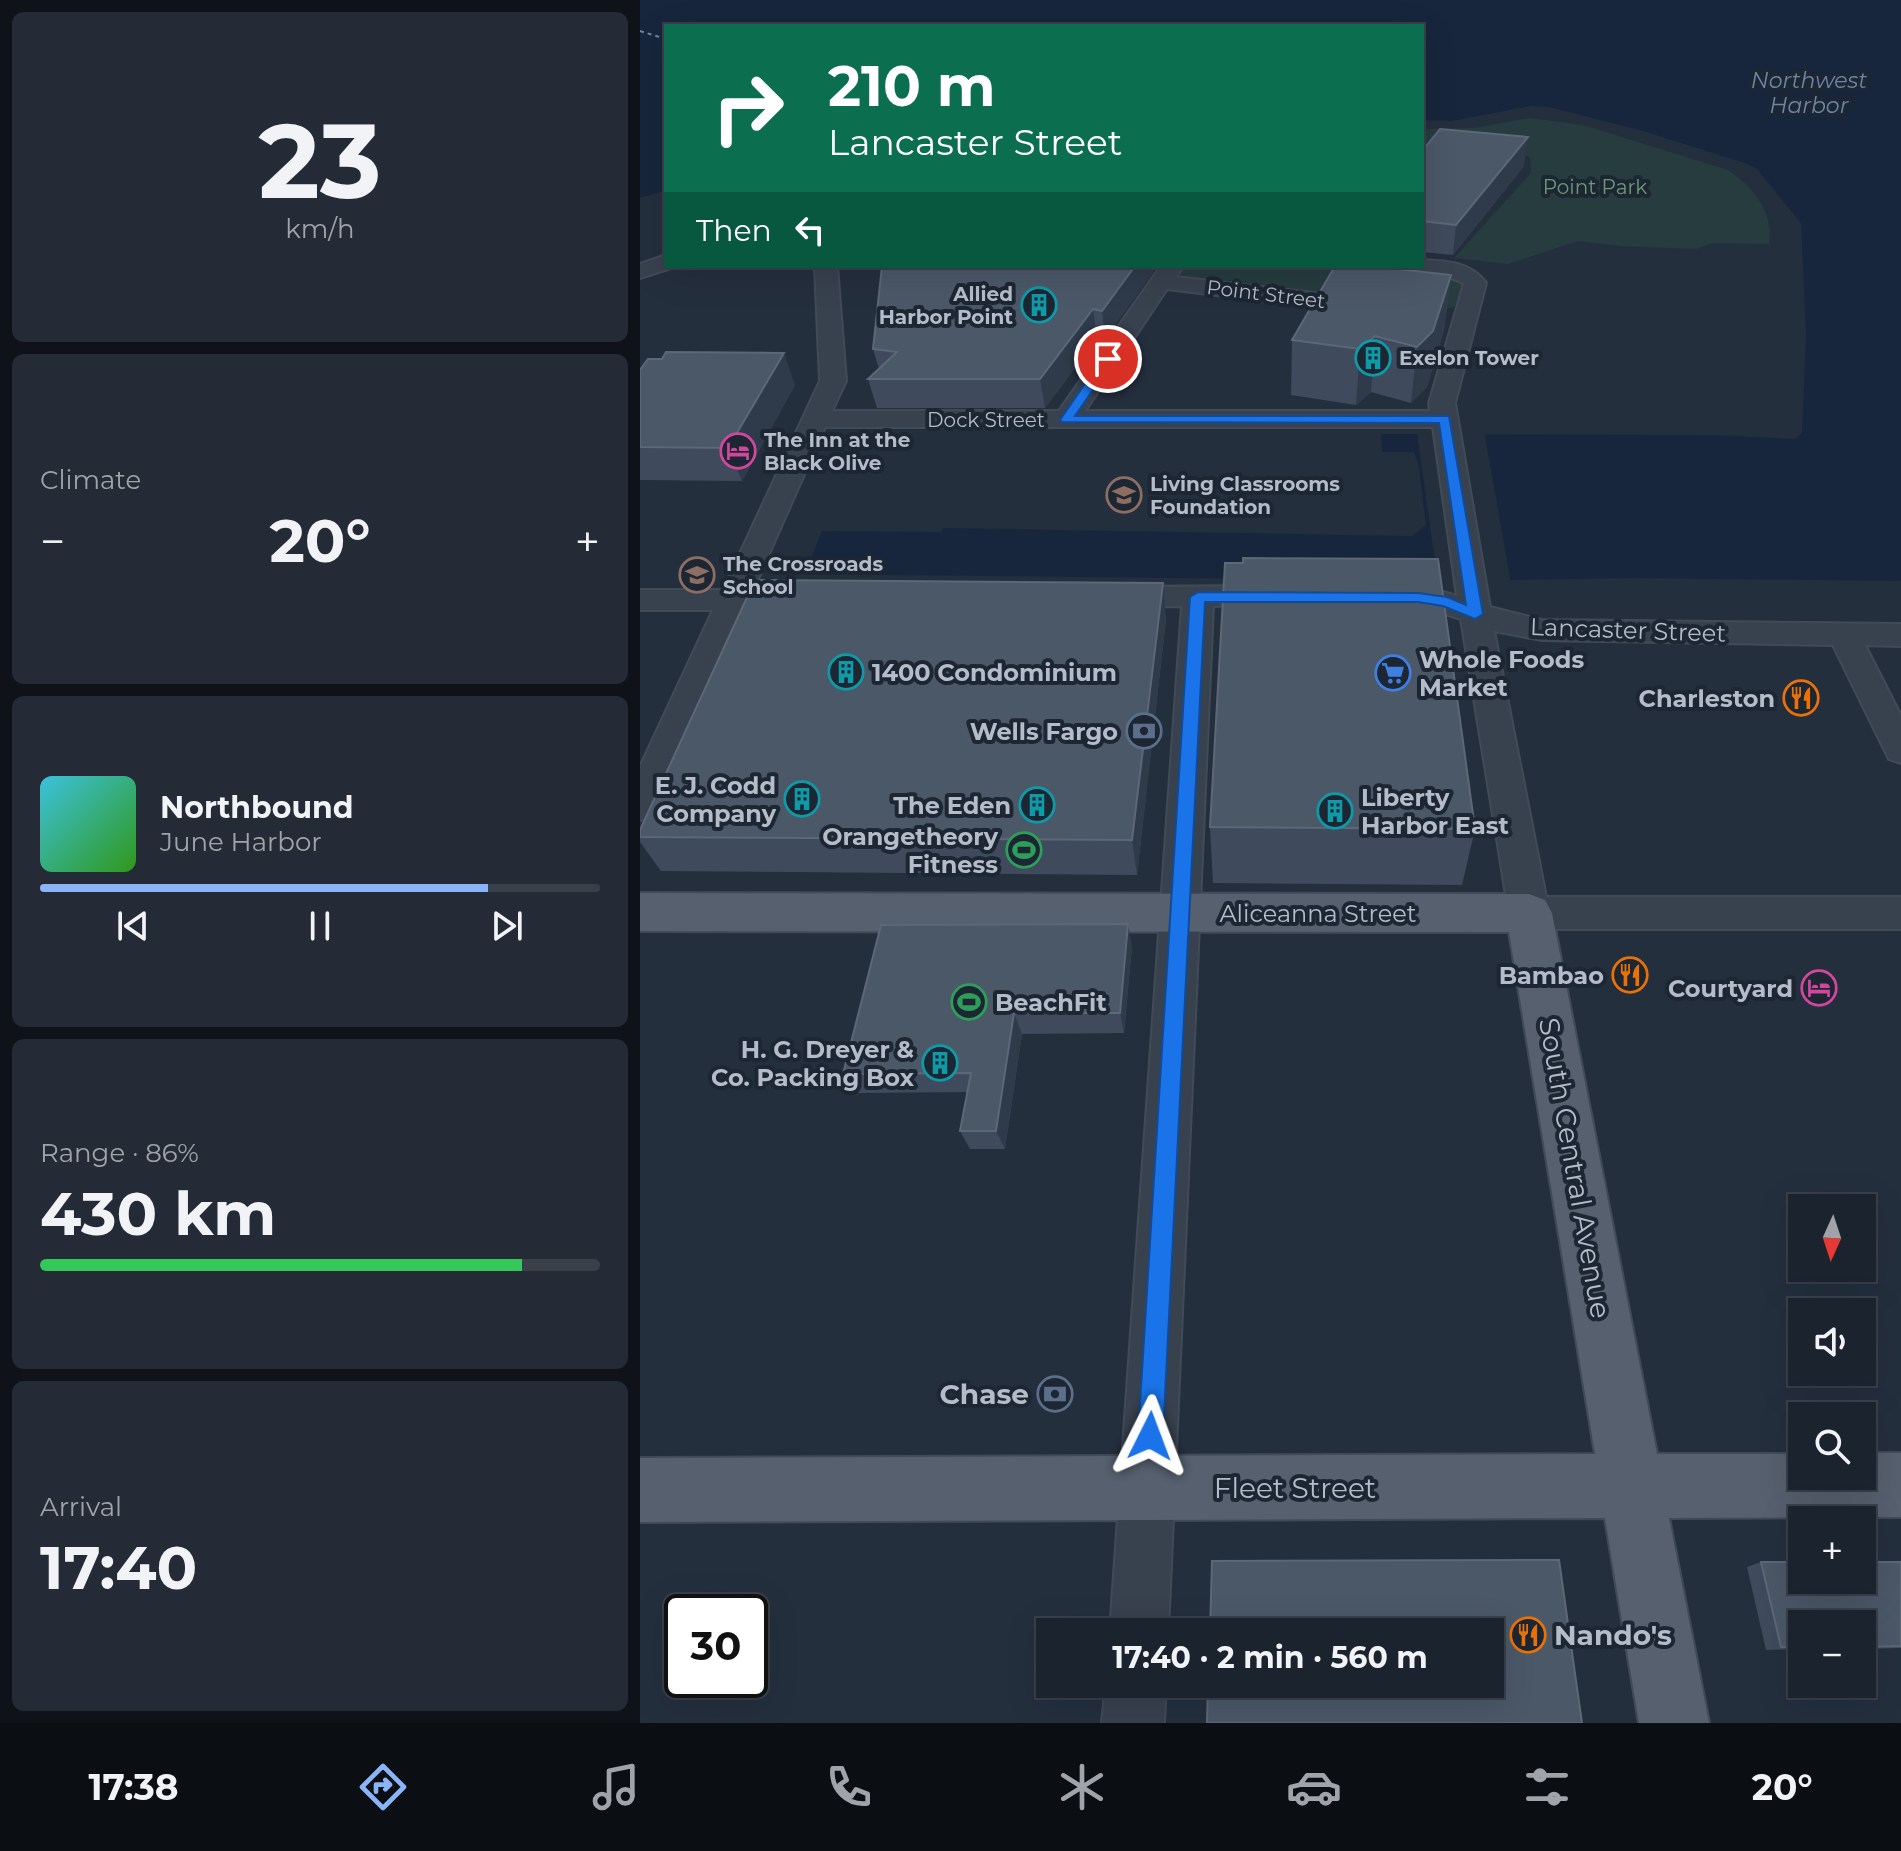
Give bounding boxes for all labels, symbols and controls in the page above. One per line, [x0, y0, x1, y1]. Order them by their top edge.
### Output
text: 210 m [828, 52, 996, 120]
icon: right [696, 56, 800, 160]
water label: Northwest Harbor [1751, 67, 1867, 119]
text: 23 [259, 97, 381, 224]
text: Lancaster Street [828, 120, 1122, 164]
park label: Point Park [1543, 175, 1647, 199]
icon: left [788, 208, 832, 252]
text: Then [696, 212, 772, 249]
text: km/h [285, 213, 355, 245]
street label: Point Street [1205, 275, 1327, 313]
place label: Allied Harbor Point [879, 282, 1013, 329]
building icon: Allied Harbor Point [1020, 286, 1058, 324]
pin [1074, 325, 1142, 393]
icon: arrive [1086, 337, 1130, 381]
building icon: Exelon Tower [1354, 339, 1392, 377]
place label: Exelon Tower [1399, 346, 1539, 370]
street label: Dock Street [927, 408, 1045, 432]
place label: The Inn at the Black Olive [764, 428, 910, 475]
hotel icon: The Inn at the Black Olive [719, 432, 757, 470]
text: Climate [40, 464, 141, 496]
place label: Living Classrooms Foundation [1150, 472, 1340, 519]
school or university icon: Living Classrooms Foundation [1105, 476, 1143, 514]
text: 20° [269, 504, 371, 577]
text: − [40, 514, 65, 568]
text: + [575, 514, 600, 568]
place label: The Crossroads School [723, 552, 883, 599]
school or university icon: The Crossroads School [678, 556, 716, 594]
street label: Lancaster Street [1529, 612, 1727, 648]
place label: Whole Foods Market [1419, 645, 1584, 702]
building icon: 1400 Condominium [827, 653, 865, 691]
supermarket icon: Whole Foods Market [1374, 654, 1412, 692]
place label: 1400 Condominium [872, 658, 1117, 687]
restaurant icon: Charleston [1782, 679, 1820, 717]
place label: Charleston [1639, 684, 1775, 713]
bank icon: Wells Fargo [1125, 712, 1163, 750]
place label: Wells Fargo [970, 717, 1118, 746]
place label: E. J. Codd Company [655, 771, 777, 828]
building icon: E. J. Codd Company [783, 780, 821, 818]
place label: Liberty Harbor East [1361, 783, 1509, 840]
building icon: The Eden [1018, 786, 1056, 824]
text: Northbound [160, 789, 354, 826]
place label: The Eden [893, 791, 1011, 820]
building icon: Liberty Harbor East [1316, 792, 1354, 830]
place label: Orangetheory Fitness [822, 822, 999, 879]
text: June Harbor [160, 826, 322, 858]
sports icon: Orangetheory Fitness [1005, 831, 1043, 869]
street label: Aliceanna Street [1219, 899, 1417, 928]
icon: previous [111, 904, 155, 948]
icon: pause [298, 904, 342, 948]
icon: next [485, 904, 529, 948]
restaurant icon: Bambao [1611, 956, 1649, 994]
place label: Bambao [1499, 961, 1604, 990]
hotel icon: Courtyard [1800, 969, 1838, 1007]
place label: Courtyard [1668, 974, 1793, 1003]
sports icon: BeachFit [950, 983, 988, 1021]
place label: BeachFit [995, 988, 1107, 1017]
street label: South Central Avenue [1532, 1015, 1618, 1321]
place label: H. G. Dreyer & Co. Packing Box [711, 1035, 915, 1092]
building icon: H. G. Dreyer & Co. Packing Box [921, 1044, 959, 1082]
text: Range · 86% [40, 1137, 199, 1169]
text: 430 km [40, 1177, 276, 1250]
north arrow [1788, 1194, 1876, 1282]
map controls [1788, 1194, 1876, 1698]
button: sound [1788, 1298, 1876, 1386]
bank icon: Chase [1036, 1375, 1074, 1413]
place label: Chase [940, 1377, 1029, 1411]
position arrow [1108, 1394, 1192, 1478]
button: search [1788, 1402, 1876, 1490]
street label: Fleet Street [1214, 1471, 1376, 1505]
text: Arrival [40, 1491, 122, 1523]
button: + [1788, 1506, 1876, 1594]
text: 17:40 [40, 1531, 197, 1604]
speed limit sign: 30 [664, 1594, 768, 1698]
button: − [1788, 1610, 1876, 1698]
restaurant icon: Nando's [1509, 1616, 1547, 1654]
place label: Nando's [1554, 1618, 1672, 1652]
text: 17:40 · 2 min · 560 m [1112, 1639, 1428, 1676]
icon: directions [355, 1759, 411, 1815]
icon: music [588, 1759, 644, 1815]
icon: phone [821, 1759, 877, 1815]
icon: climate [1054, 1759, 1110, 1815]
icon: car [1286, 1759, 1342, 1815]
icon: filters [1519, 1759, 1575, 1815]
text: 17:38 [88, 1765, 179, 1809]
text: 20° [1752, 1765, 1813, 1809]

